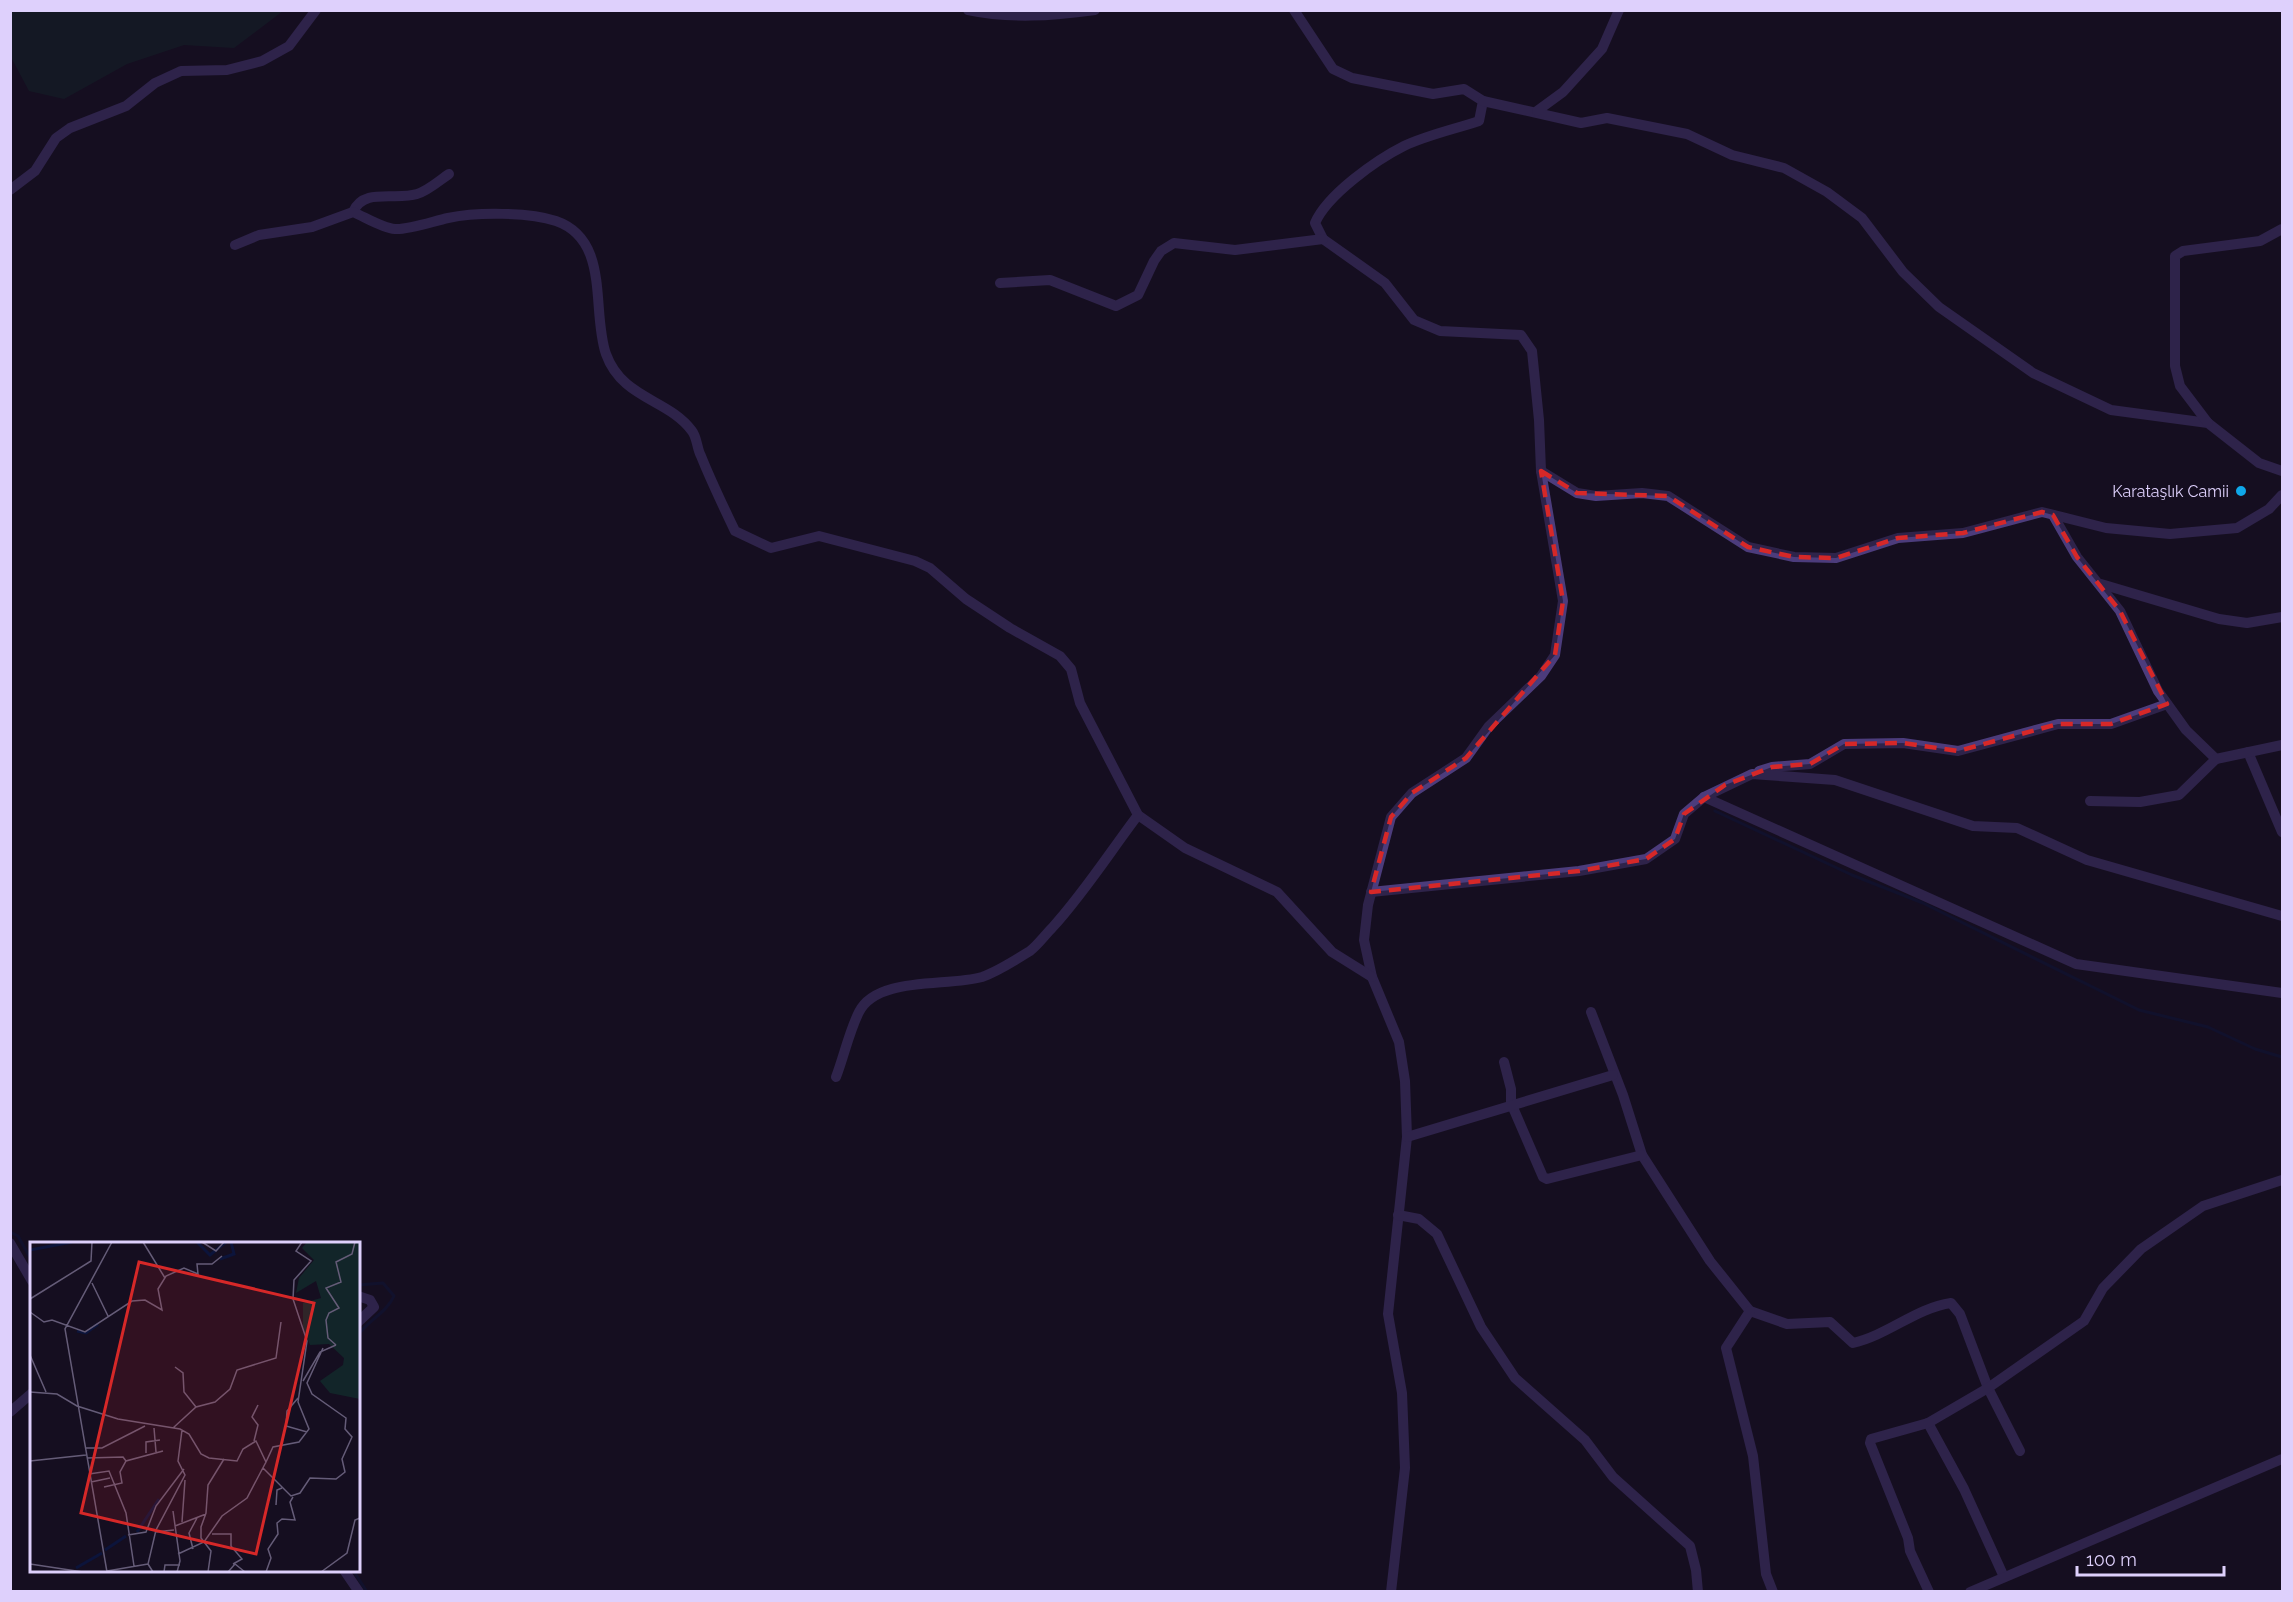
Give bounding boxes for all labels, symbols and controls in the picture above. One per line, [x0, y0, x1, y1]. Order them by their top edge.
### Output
place label: Karataşlık Camii [2112, 482, 2229, 501]
marker: Karataşlık Camii [2234, 484, 2248, 498]
inset map [30, 1242, 360, 1572]
scale bar [2077, 1539, 2224, 1577]
text: 100 m [2086, 1549, 2137, 1570]

